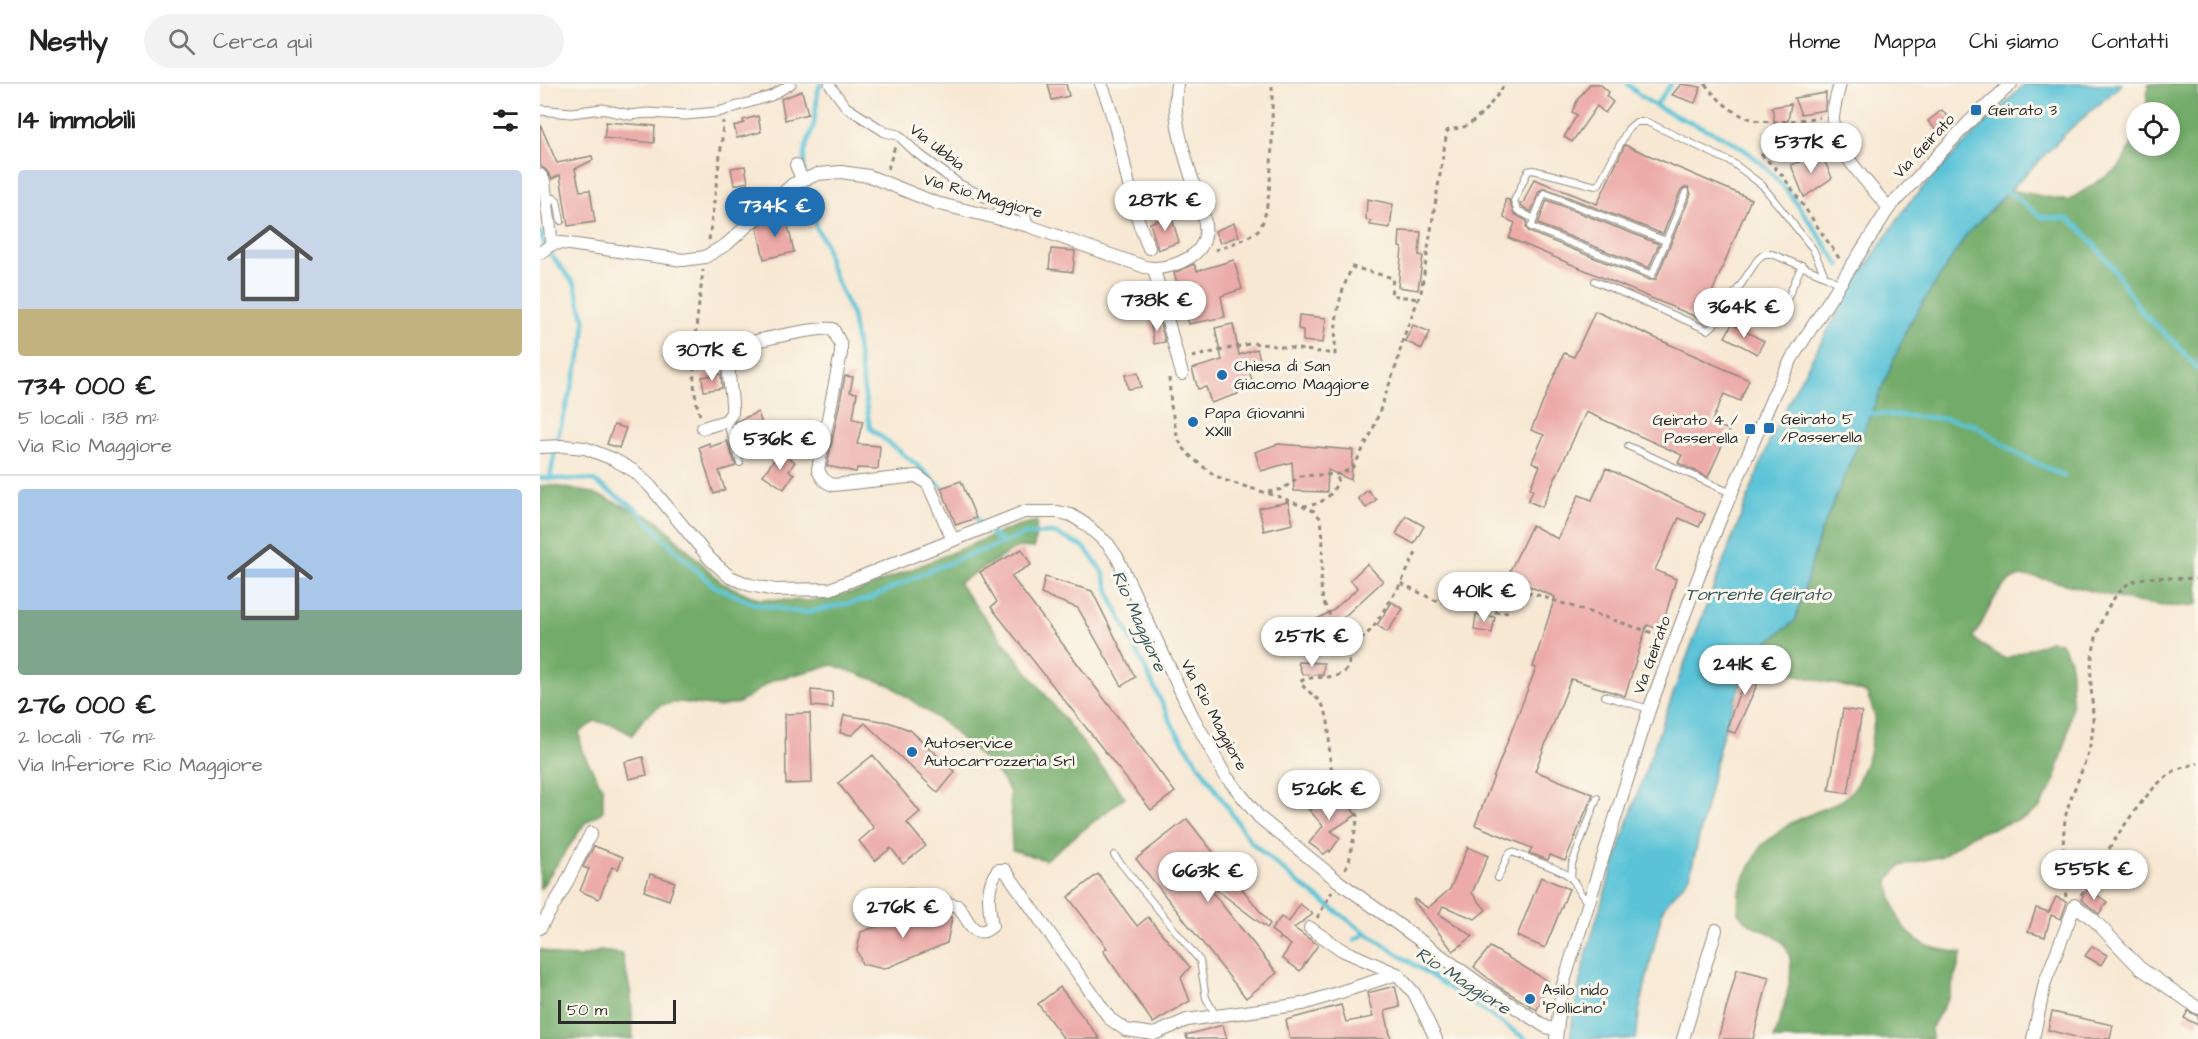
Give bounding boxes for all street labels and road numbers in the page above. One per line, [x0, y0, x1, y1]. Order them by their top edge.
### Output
street label: Via Geirato [1888, 109, 1960, 183]
street label: Via Ubbia [905, 118, 969, 176]
street label: Via Rio Maggiore [921, 168, 1045, 225]
street label: Via Geirato [1628, 613, 1676, 697]
street label: Via Rio Maggiore [1175, 656, 1253, 775]

